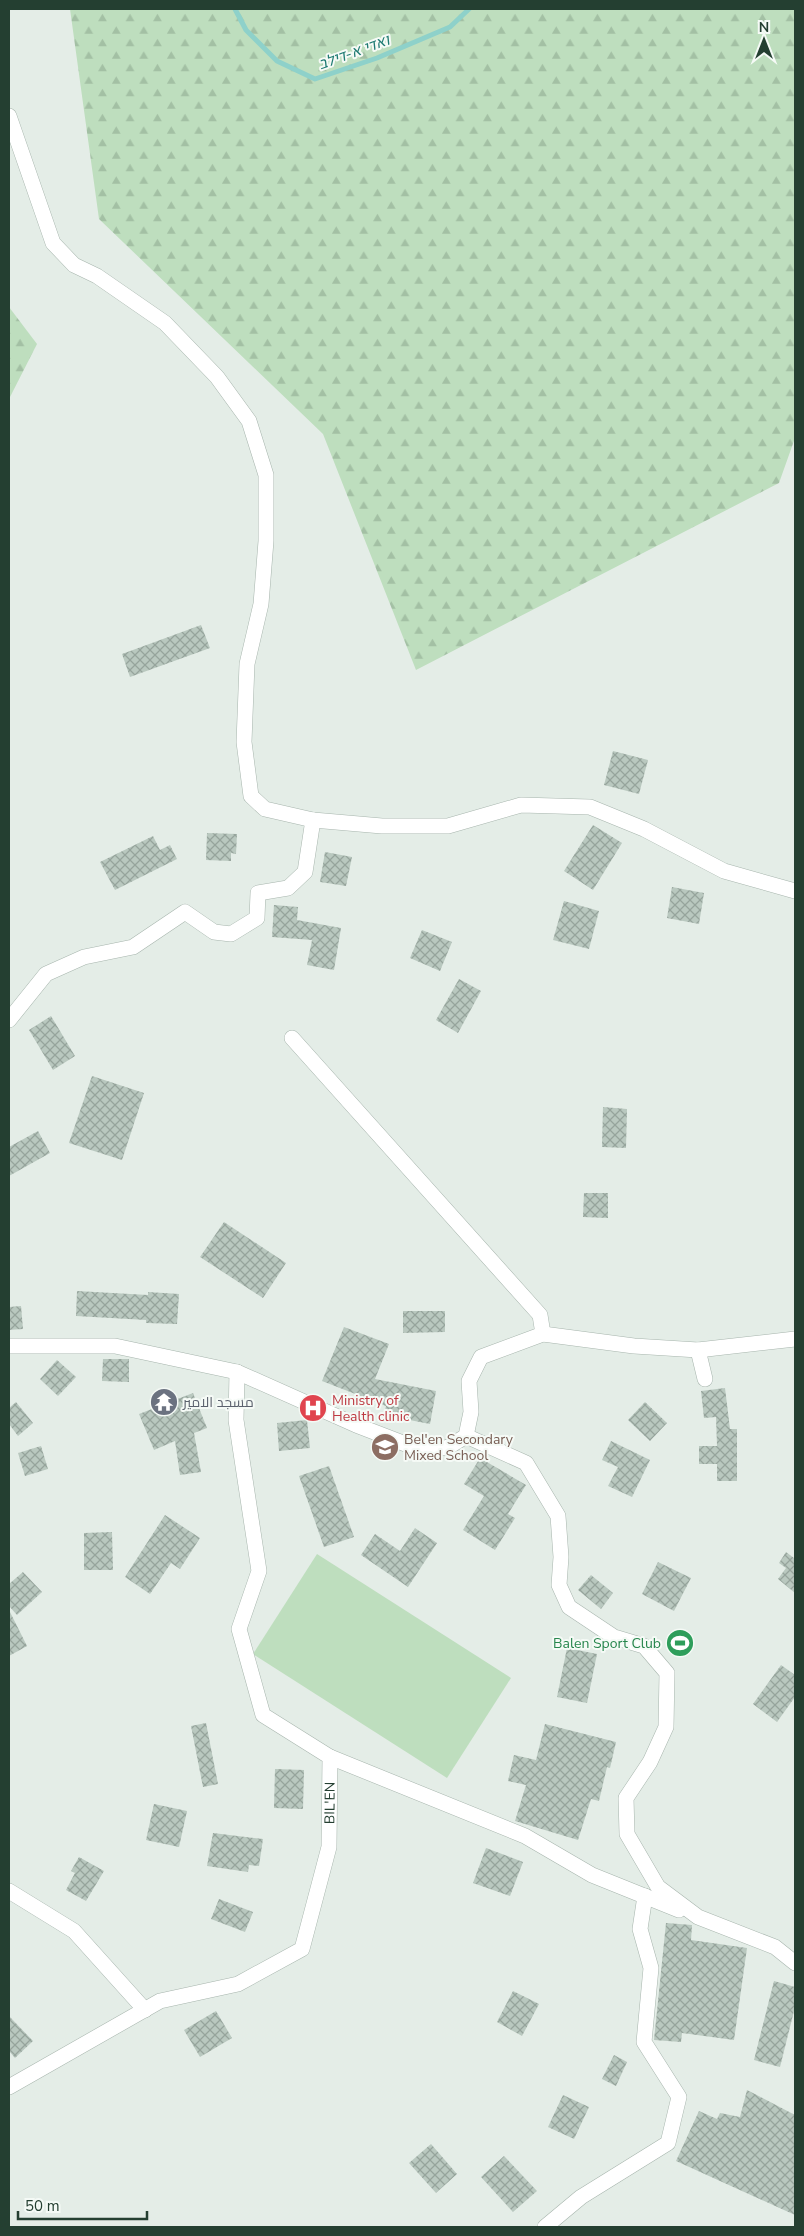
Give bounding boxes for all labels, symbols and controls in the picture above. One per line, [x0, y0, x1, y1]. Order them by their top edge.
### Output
north arrow [739, 15, 789, 65]
text: N [759, 18, 769, 37]
water label: ואדי א-דילב [316, 29, 394, 74]
temple icon: مسجد الامير [149, 1387, 179, 1417]
place label: Ministry of Health clinic [332, 1391, 410, 1426]
place label: مسجد الامير [182, 1393, 254, 1412]
hospital icon: Ministry of Health clinic [298, 1393, 328, 1423]
place label: Bel'en Secondary Mixed School [404, 1430, 514, 1465]
school or university icon: Bel'en Secondary Mixed School [370, 1432, 400, 1462]
sports icon: Balen Sport Club [665, 1628, 695, 1658]
place label: Balen Sport Club [553, 1634, 661, 1653]
street label: BIL'EN [320, 1782, 340, 1824]
scale bar [18, 2188, 146, 2220]
text: 50 m [25, 2196, 60, 2216]

